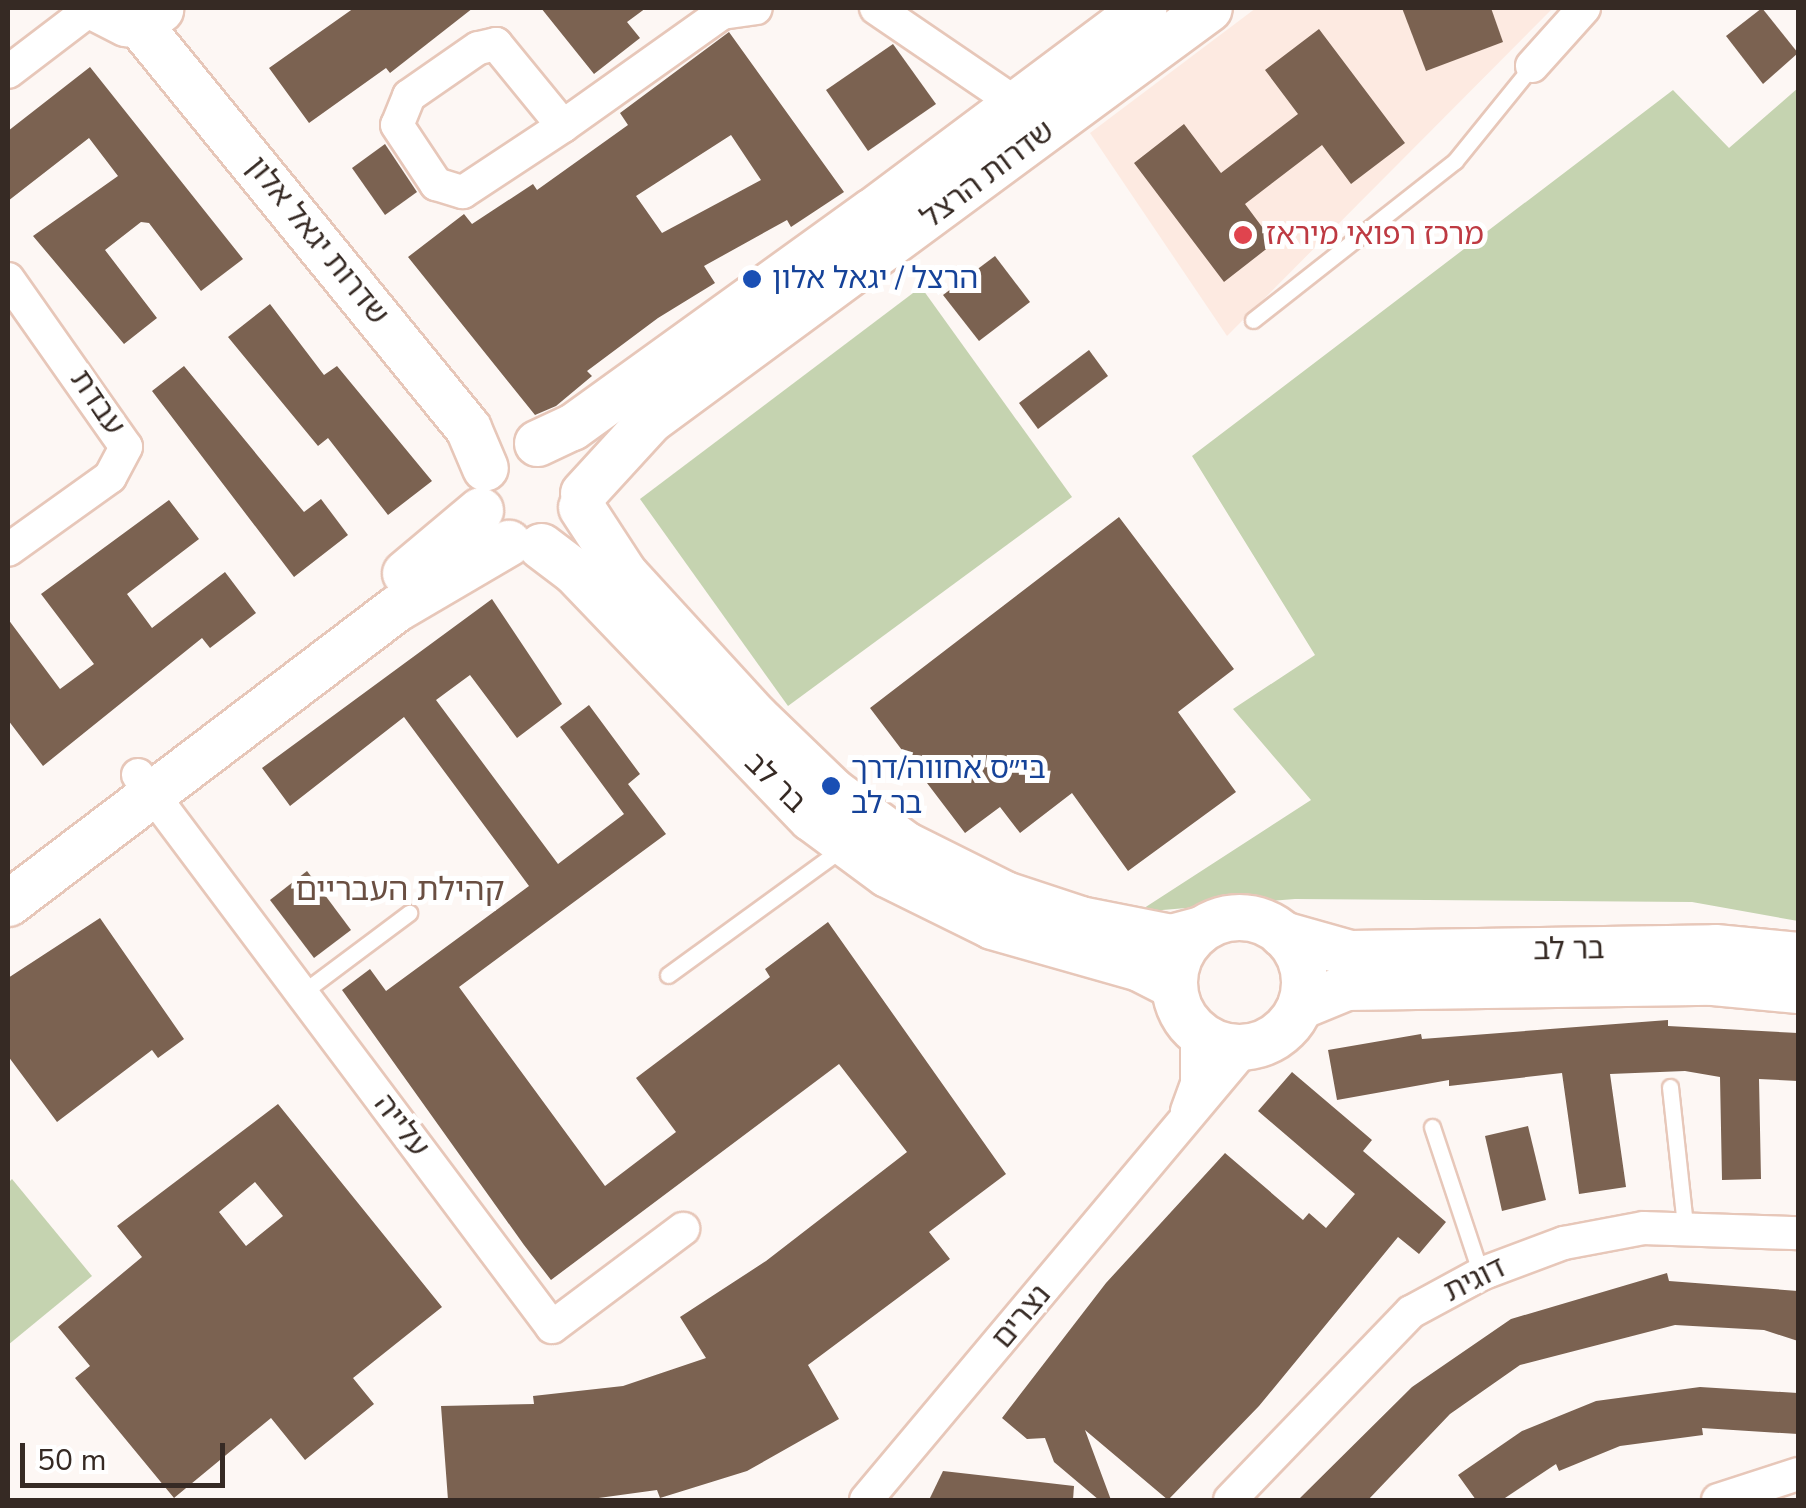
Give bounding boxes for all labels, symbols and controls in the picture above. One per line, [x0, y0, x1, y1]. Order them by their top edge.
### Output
street label: שדרות הרצל [915, 113, 1061, 237]
street label: שדרות יגאל אלון [238, 150, 396, 332]
place label: מרכז רפואי מיראז [1266, 217, 1484, 253]
marker: מרכז רפואי מיראז [1230, 222, 1256, 248]
place label: הרצל / יגאל אלון [772, 261, 978, 297]
marker: הרצל / יגאל אלון [741, 268, 763, 290]
street label: עבדת [62, 363, 132, 443]
street label: בר לב [737, 745, 813, 821]
place label: בי״ס אחווה/דרך בר לב [851, 751, 1046, 822]
marker: בי״ס אחווה/דרך בר לב [820, 775, 842, 797]
district label: קהילת העבריים [295, 871, 505, 909]
street label: בר לב [1533, 931, 1605, 969]
street label: עלייה [366, 1087, 436, 1165]
street label: דוגית [1438, 1250, 1512, 1310]
street label: נצרים [985, 1278, 1059, 1356]
scale bar [25, 1423, 230, 1485]
text: 50 m [37, 1440, 106, 1481]

